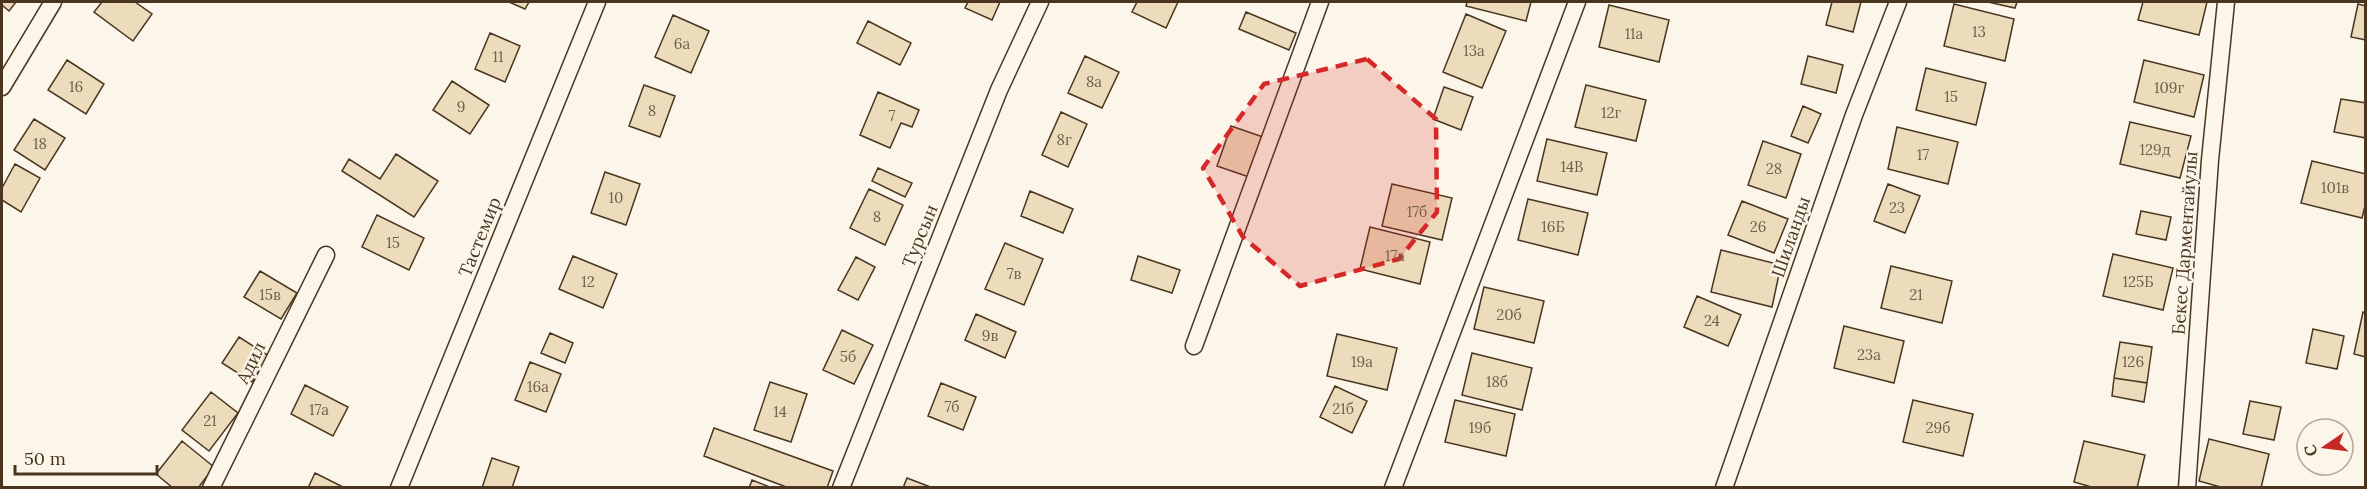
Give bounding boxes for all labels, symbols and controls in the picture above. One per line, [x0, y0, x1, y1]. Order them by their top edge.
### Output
house number: 13 [1972, 22, 1986, 41]
house number: 11а [1625, 24, 1644, 43]
house number: 6а [674, 34, 690, 53]
house number: 13а [1463, 41, 1485, 60]
house number: 11 [493, 47, 503, 66]
house number: 8а [1086, 72, 1102, 91]
house number: 16 [69, 77, 83, 96]
house number: 109г [2154, 78, 2184, 97]
house number: 15 [1944, 87, 1958, 106]
house number: 9 [457, 97, 465, 116]
house number: 8 [648, 101, 656, 120]
house number: 12г [1601, 103, 1621, 122]
house number: 7 [889, 106, 896, 125]
house number: 8г [1056, 130, 1072, 149]
house number: 18 [33, 134, 47, 153]
house number: 129д [2139, 140, 2171, 159]
house number: 17 [1917, 145, 1929, 164]
street label: Бекес Дарментайулы [2167, 150, 2202, 336]
house number: 14В [1561, 157, 1583, 176]
house number: 28 [1766, 159, 1782, 178]
house number: 101в [2321, 178, 2349, 197]
house number: 10 [609, 188, 623, 207]
street label: Шиланды [1766, 193, 1815, 280]
street label: Тастемир [453, 194, 506, 280]
house number: 23 [1889, 198, 1905, 217]
street label: Турсын [897, 201, 943, 271]
house number: 17б [1407, 202, 1427, 221]
house number: 8 [873, 207, 881, 226]
house number: 16Б [1541, 217, 1565, 236]
house number: 26 [1750, 217, 1766, 236]
house number: 15 [386, 233, 400, 252]
house number: 17а [1385, 246, 1405, 265]
house number: 7в [1007, 264, 1022, 283]
house number: 12 [581, 272, 595, 291]
house number: 125Б [2122, 272, 2154, 291]
house number: 15в [259, 285, 281, 304]
house number: 21 [1909, 285, 1923, 304]
house number: 20б [1496, 305, 1522, 324]
house number: 24 [1704, 311, 1720, 330]
house number: 9в [982, 326, 998, 345]
street label: Адил [230, 338, 271, 388]
house number: 23а [1857, 345, 1881, 364]
house number: 5б [840, 347, 856, 366]
house number: 19а [1351, 352, 1373, 371]
house number: 126 [2122, 352, 2144, 371]
house number: 18б [1486, 372, 1508, 391]
house number: 16а [527, 377, 549, 396]
house number: 7б [944, 397, 960, 416]
house number: 21б [1332, 399, 1354, 418]
house number: 17а [309, 400, 329, 419]
house number: 14 [773, 402, 787, 421]
house number: 21 [203, 411, 217, 430]
north arrow [2295, 417, 2355, 477]
house number: 19б [1469, 418, 1491, 437]
house number: 29б [1926, 418, 1950, 437]
scale bar [15, 438, 158, 476]
text: С [2299, 443, 2321, 458]
text: 50 m [24, 447, 66, 470]

